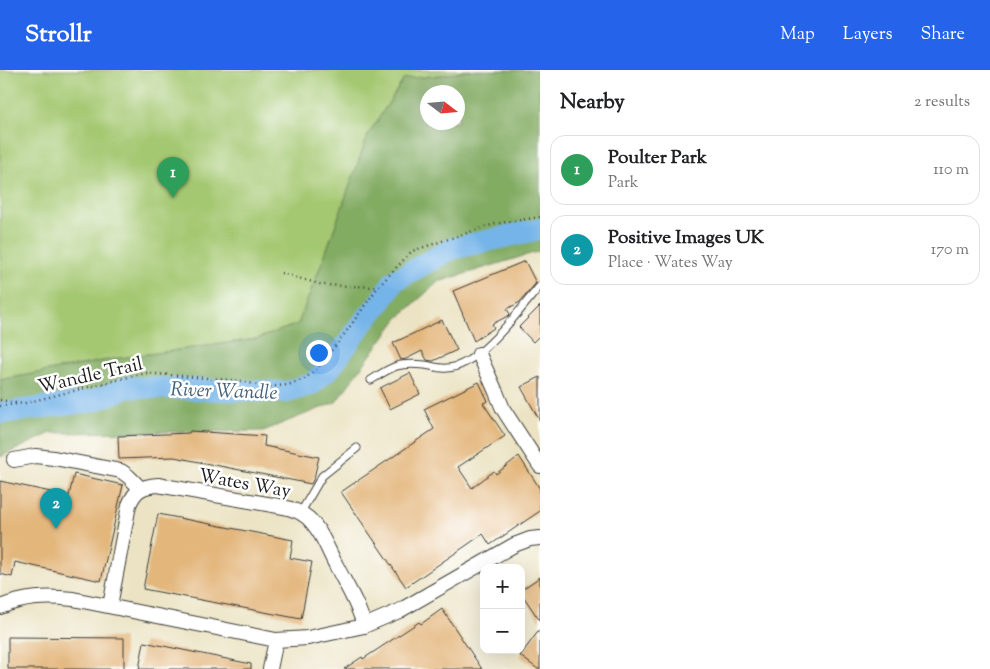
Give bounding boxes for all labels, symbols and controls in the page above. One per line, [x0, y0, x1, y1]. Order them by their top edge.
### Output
text: Strollr [25, 18, 92, 52]
text: Map [780, 22, 815, 48]
text: Layers [843, 22, 893, 48]
text: Share [921, 22, 965, 48]
north arrow [420, 85, 465, 130]
text: Nearby [560, 88, 625, 118]
text: 2 results [914, 91, 970, 114]
text: Poulter Park [608, 145, 707, 172]
pin: 1 [157, 157, 189, 198]
text: 1 [574, 159, 580, 182]
text: 110 m [933, 159, 969, 182]
text: Park [608, 172, 639, 195]
text: Positive Images UK [608, 225, 764, 252]
text: 2 [573, 239, 581, 262]
text: 170 m [931, 239, 969, 262]
text: Place · Wates Way [608, 252, 733, 275]
your location [306, 340, 332, 366]
street label: Wandle Trail [35, 351, 146, 402]
water label: River Wandle [170, 376, 278, 409]
street label: Wates Way [196, 463, 293, 506]
pin: 2 [40, 488, 72, 529]
map controls [480, 564, 525, 654]
button: + [480, 564, 525, 609]
button: − [480, 609, 525, 654]

